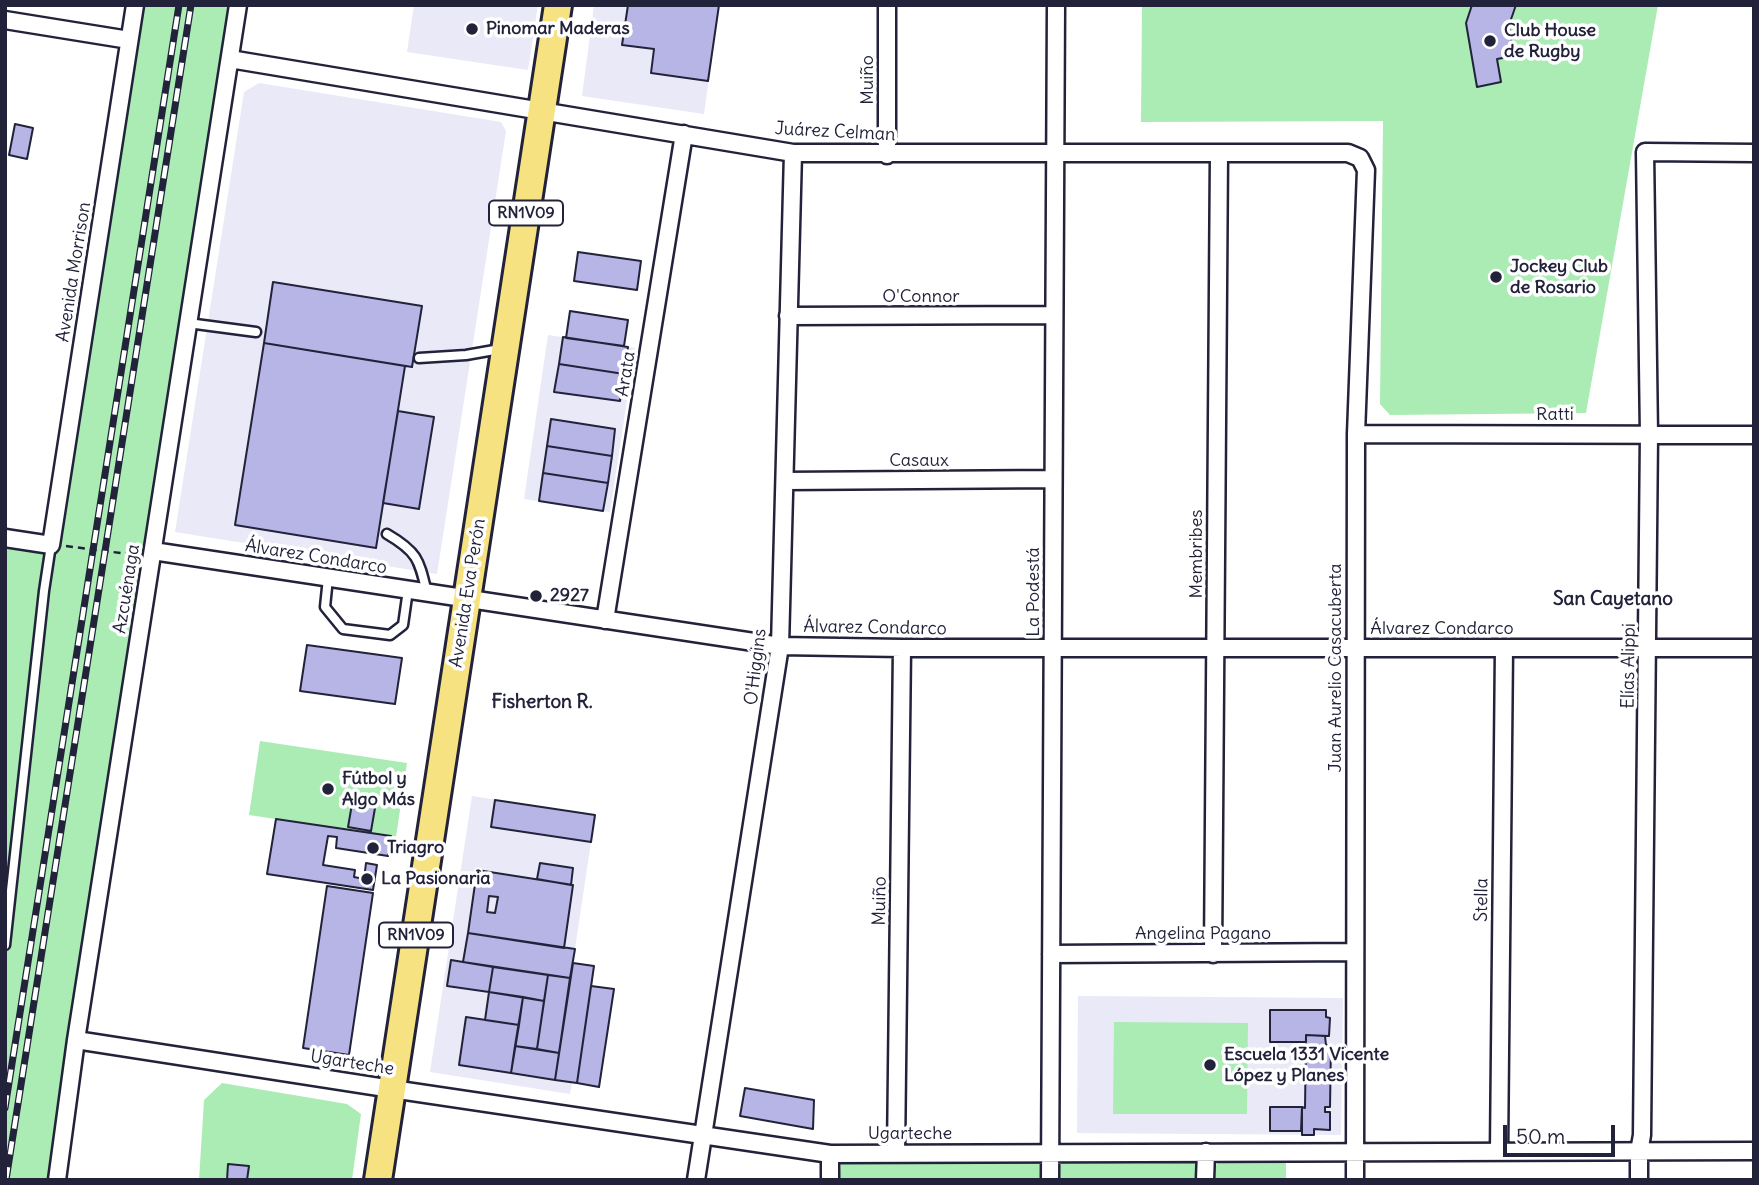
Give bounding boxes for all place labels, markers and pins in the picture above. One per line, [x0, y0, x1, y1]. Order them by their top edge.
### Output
place label: Pinomar Maderas [486, 18, 630, 40]
place label: Club House de Rugby [1504, 20, 1596, 62]
marker: Pinomar Maderas [464, 21, 480, 37]
marker: Club House de Rugby [1482, 33, 1498, 49]
place label: Jockey Club de Rosario [1510, 256, 1608, 298]
marker: Jockey Club de Rosario [1488, 269, 1504, 285]
place label: 2927 [550, 585, 589, 607]
marker: 2927 [528, 588, 544, 604]
place label: Fútbol y Algo Más [342, 768, 415, 810]
marker: Fútbol y Algo Más [320, 781, 336, 797]
place label: Triagro [387, 837, 444, 859]
marker: Triagro [365, 840, 381, 856]
place label: La Pasionaria [381, 868, 491, 890]
marker: La Pasionaria [359, 871, 375, 887]
place label: Escuela 1331 Vicente López y Planes [1224, 1044, 1389, 1086]
marker: Escuela 1331 Vicente López y Planes [1202, 1057, 1218, 1073]

